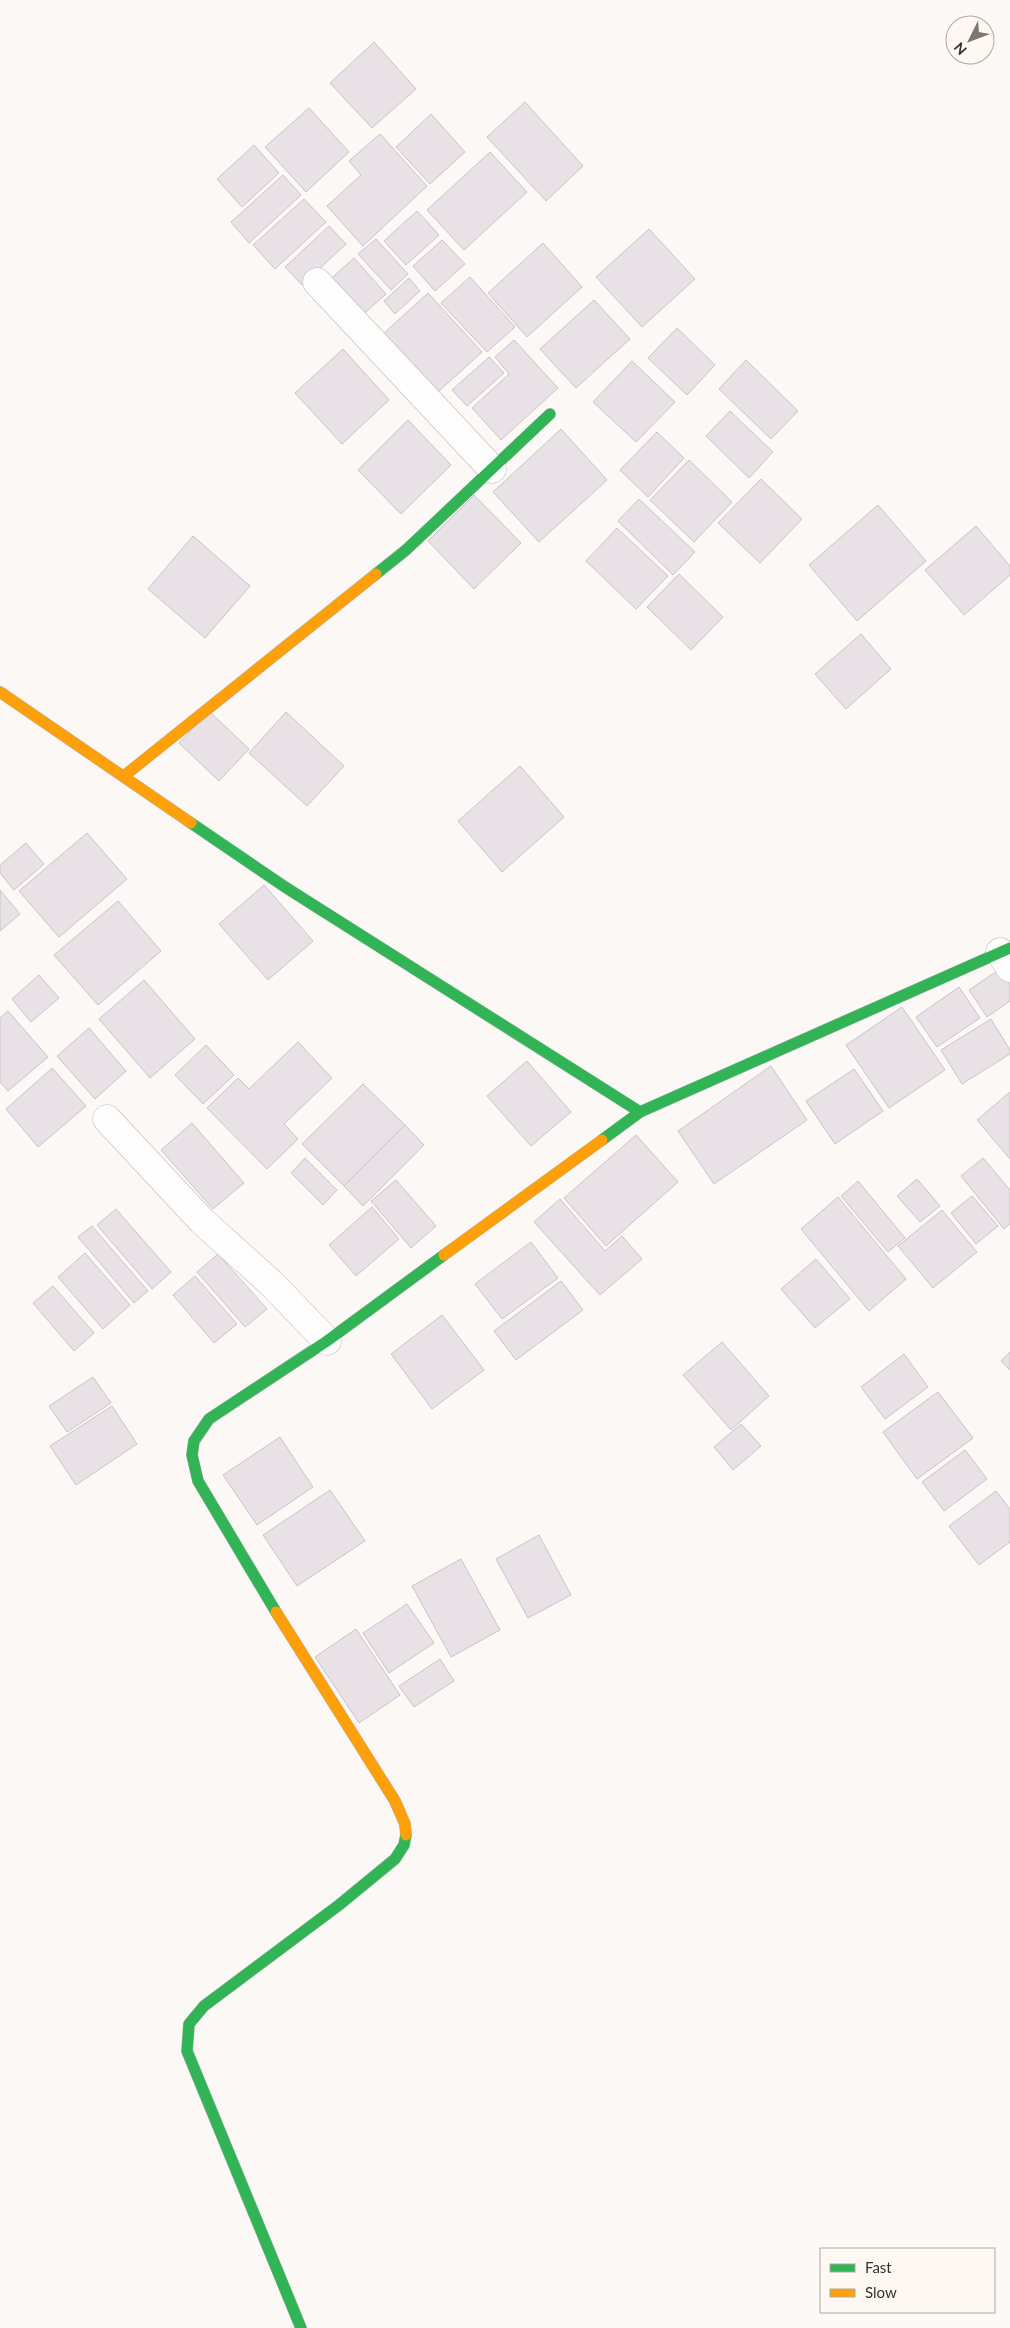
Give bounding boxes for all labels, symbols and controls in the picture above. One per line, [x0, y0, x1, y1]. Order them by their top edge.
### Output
north arrow [945, 15, 995, 65]
text: N [950, 39, 970, 59]
legend [820, 2248, 995, 2313]
text: Fast [865, 2258, 892, 2276]
text: Slow [865, 2283, 897, 2301]

